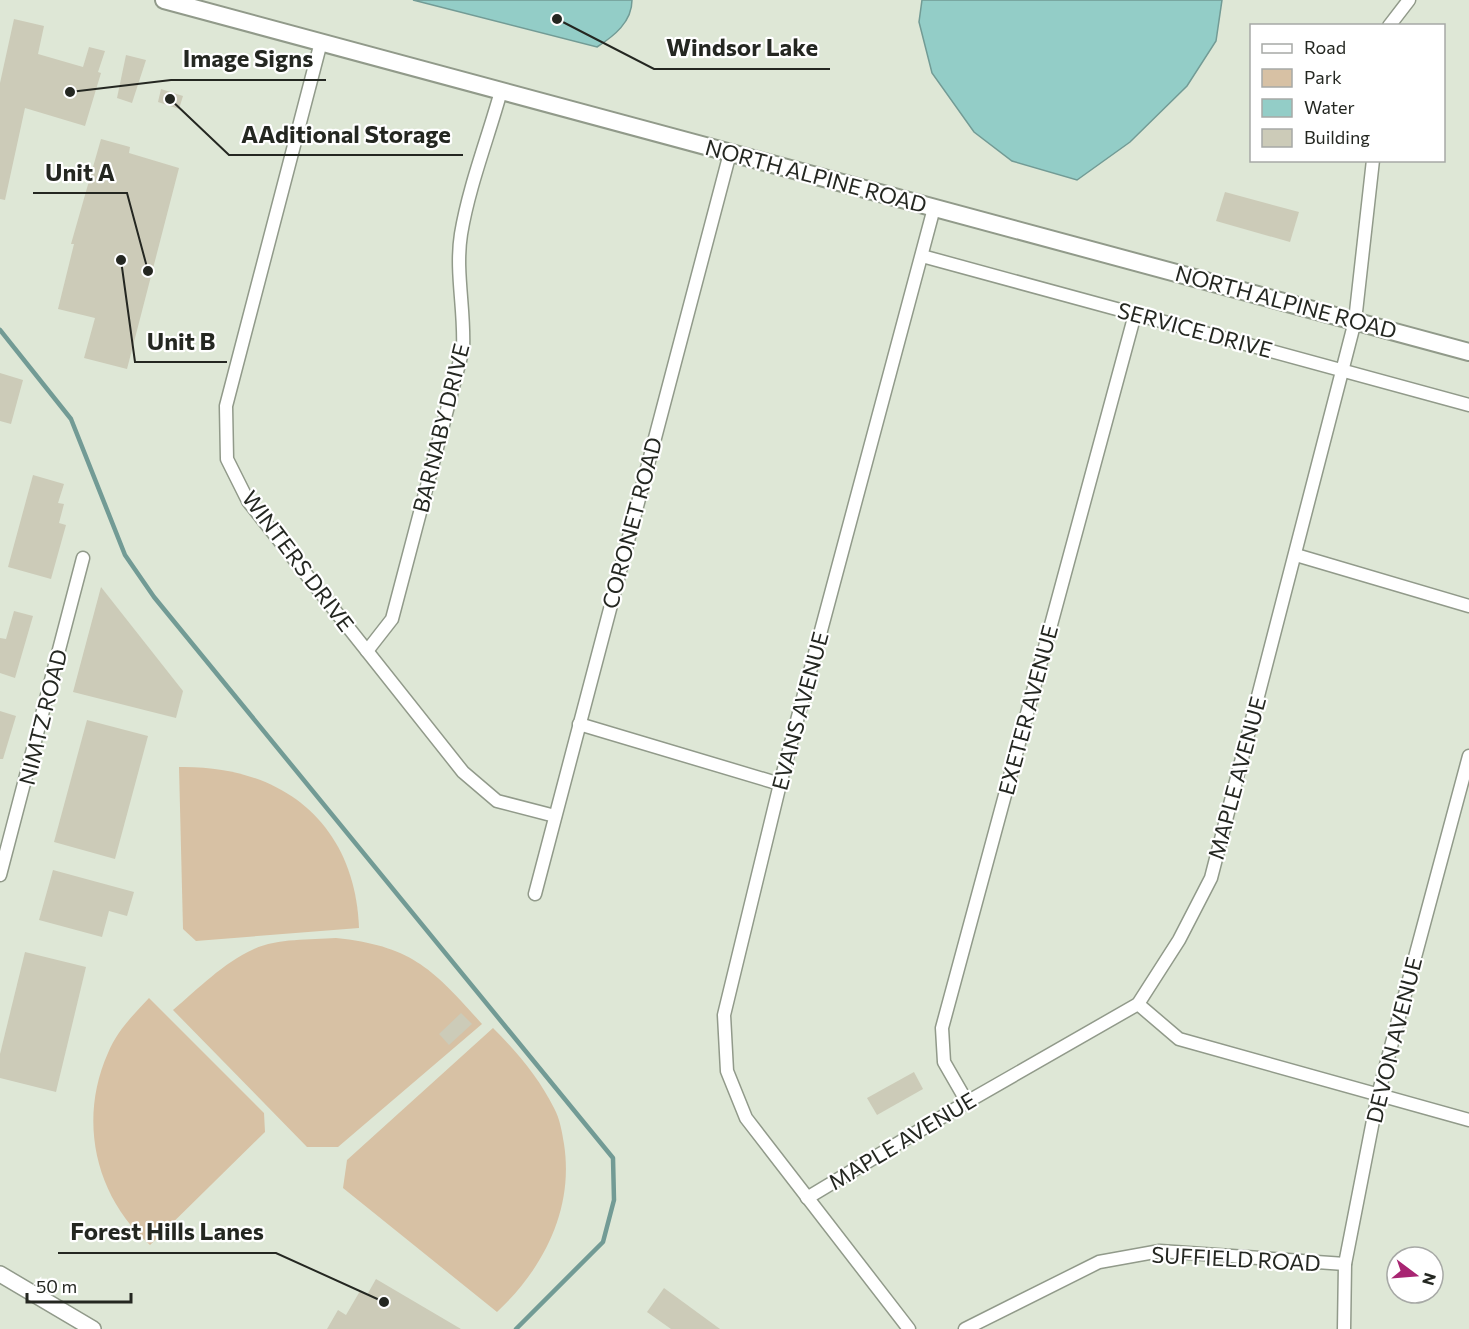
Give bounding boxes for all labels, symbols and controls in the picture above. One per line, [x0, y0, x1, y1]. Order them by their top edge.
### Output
legend [1250, 24, 1445, 162]
callout: Windsor Lake [654, 27, 830, 69]
text: Windsor Lake [666, 32, 818, 61]
text: Road [1304, 36, 1346, 58]
callout: Image Signs [171, 38, 326, 80]
text: Image Signs [183, 43, 313, 72]
text: Park [1304, 66, 1342, 88]
text: Water [1304, 96, 1355, 118]
callout: AAditional Storage [229, 113, 463, 155]
text: AAditional Storage [241, 119, 451, 148]
text: Building [1304, 126, 1370, 148]
street label: NORTH ALPINE ROAD [702, 133, 930, 218]
callout: Unit A [33, 151, 127, 193]
text: Unit A [45, 157, 115, 186]
street label: NORTH ALPINE ROAD [1172, 259, 1400, 344]
street label: SERVICE DRIVE [1115, 296, 1275, 363]
callout: Unit B [135, 320, 227, 362]
text: Unit B [147, 326, 215, 355]
street label: BARNABY DRIVE [406, 340, 475, 515]
street label: CORONET ROAD [596, 434, 667, 612]
street label: WINTERS DRIVE [237, 485, 360, 636]
street label: EXETER AVENUE [992, 622, 1063, 798]
street label: EVANS AVENUE [765, 629, 834, 793]
street label: NIMTZ ROAD [13, 646, 72, 788]
street label: MAPLE AVENUE [1202, 694, 1271, 862]
street label: DEVON AVENUE [1360, 954, 1427, 1126]
street label: MAPLE AVENUE [823, 1086, 980, 1195]
callout: Forest Hills Lanes [58, 1211, 276, 1253]
text: Forest Hills Lanes [70, 1216, 264, 1245]
street label: SUFFIELD ROAD [1151, 1241, 1321, 1276]
north arrow [1385, 1245, 1445, 1305]
scale bar [27, 1266, 130, 1304]
text: N [1419, 1271, 1441, 1288]
text: 50 m [36, 1275, 77, 1297]

